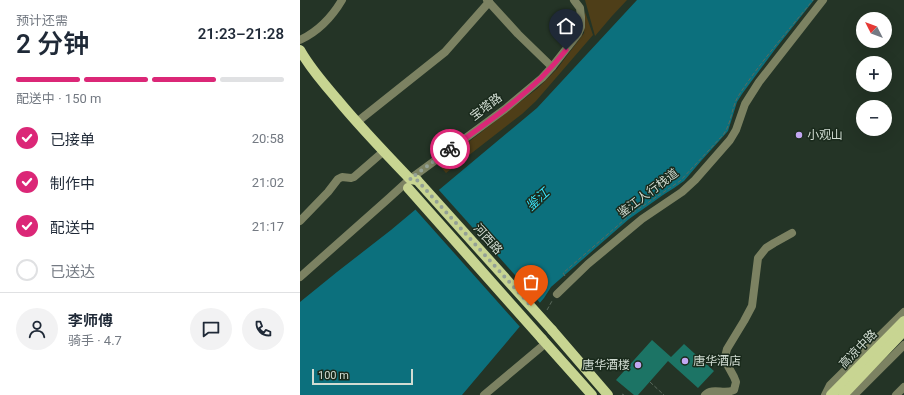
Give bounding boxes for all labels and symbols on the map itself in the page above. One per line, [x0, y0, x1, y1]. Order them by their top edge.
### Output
pin [549, 9, 583, 50]
north arrow [856, 12, 892, 48]
street label: 宝塔路 [467, 91, 505, 123]
place label: 小观山 [807, 128, 843, 142]
courier [430, 129, 470, 169]
marker: 小观山 [794, 130, 804, 140]
street label: 鉴江人行栈道 [614, 166, 681, 221]
water label: 鉴江 [523, 184, 553, 214]
street label: 河西路 [471, 221, 505, 257]
pin [514, 265, 548, 306]
street label: 高凉中路 [836, 327, 880, 371]
place label: 唐华酒店 [693, 354, 741, 368]
marker: 唐华酒店 [680, 356, 690, 366]
place label: 唐华酒楼 [582, 358, 630, 372]
marker: 唐华酒楼 [633, 360, 643, 370]
scale bar [312, 367, 413, 386]

